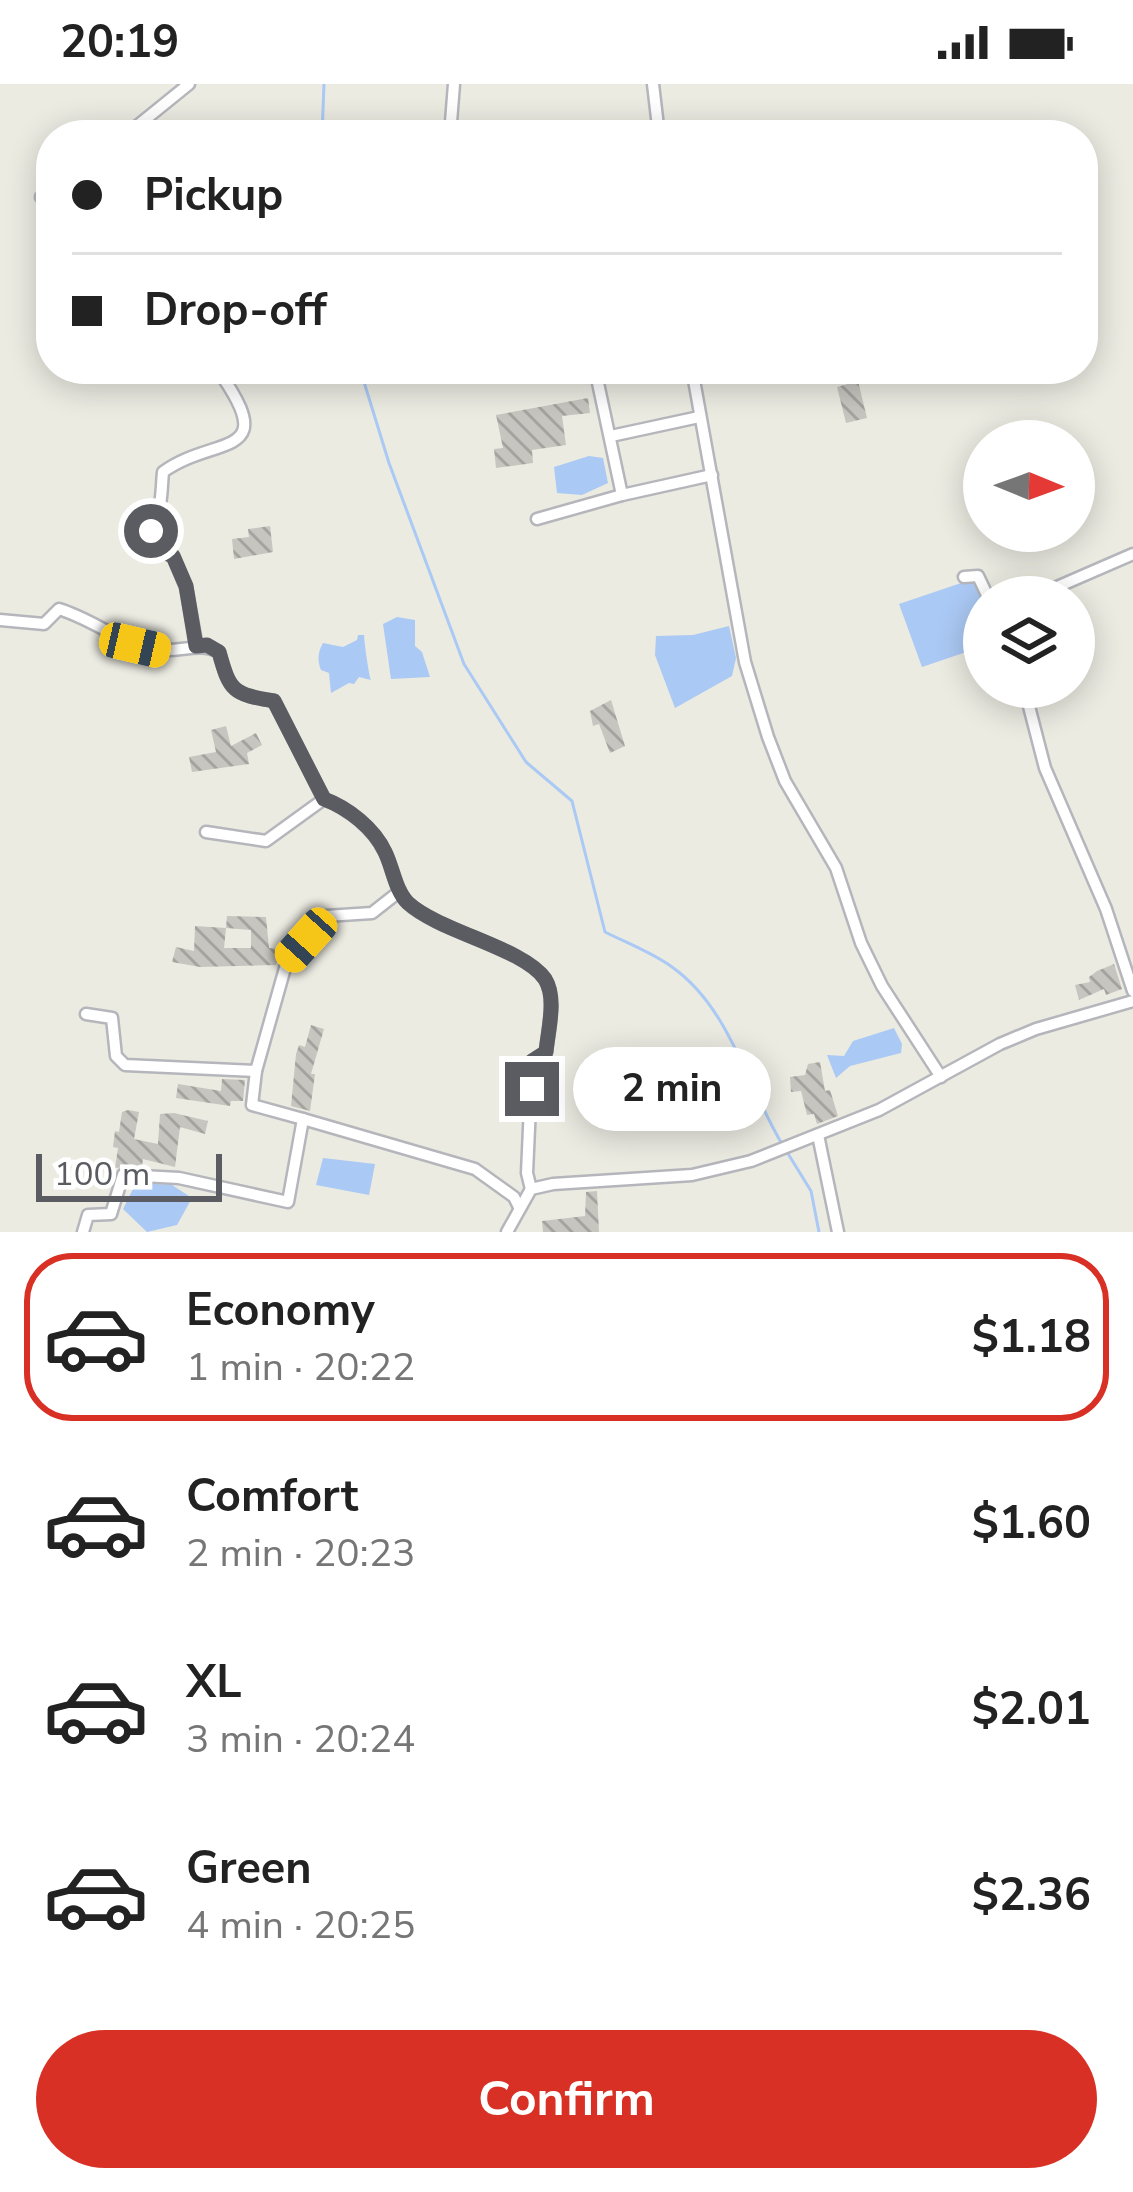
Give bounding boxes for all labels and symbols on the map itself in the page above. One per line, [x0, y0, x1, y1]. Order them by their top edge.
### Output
north arrow [963, 420, 1095, 552]
route start [124, 504, 178, 558]
car [96, 619, 174, 671]
car [269, 901, 343, 979]
callout: 2 min [574, 1047, 772, 1131]
route end [505, 1062, 559, 1116]
scale bar [36, 1148, 222, 1201]

